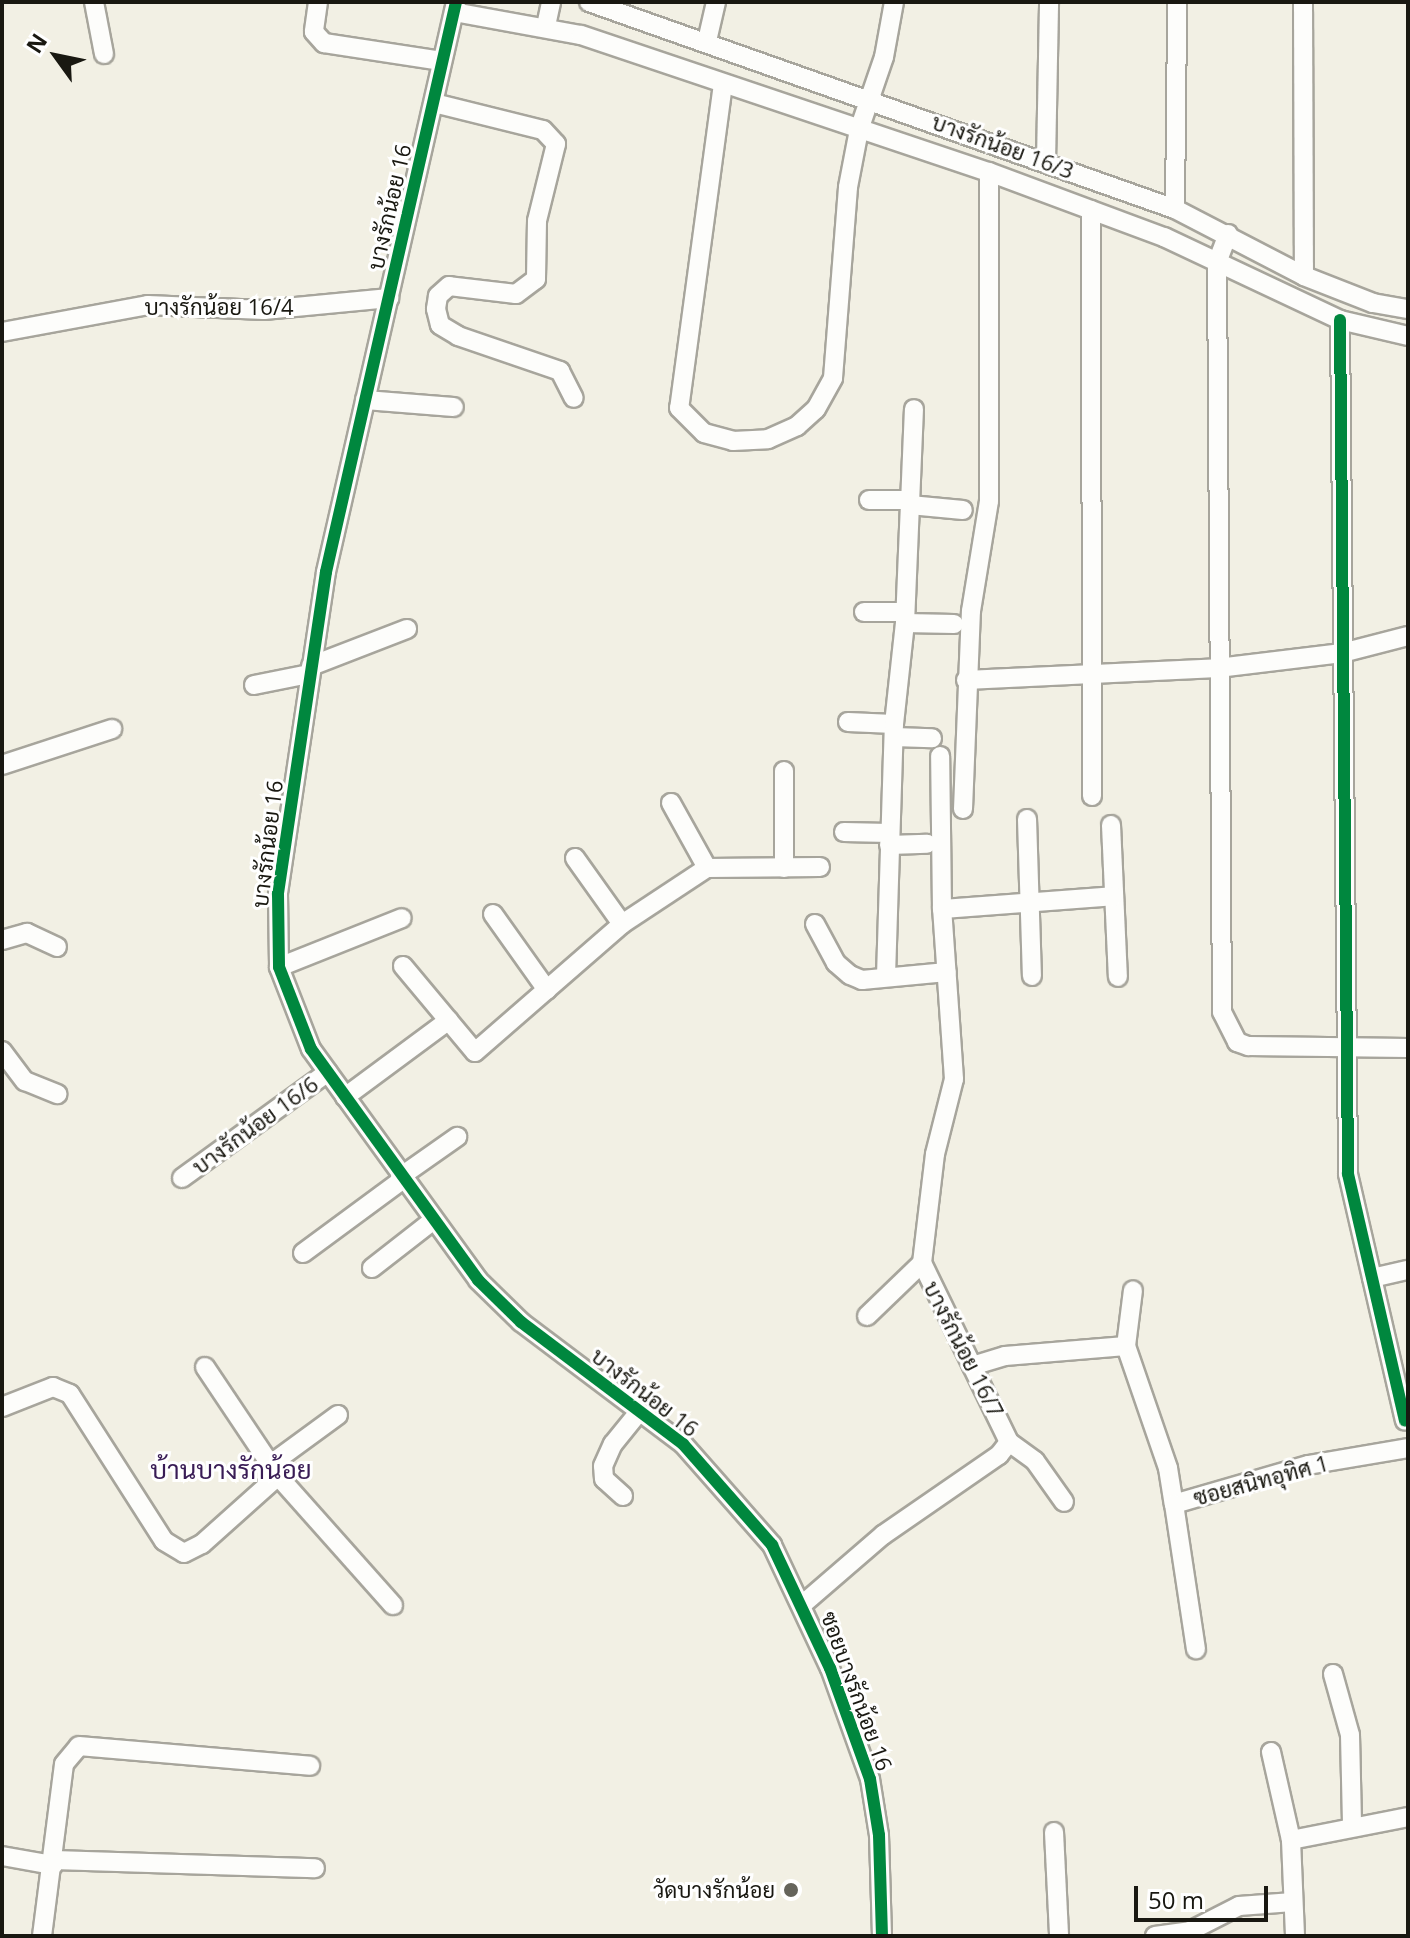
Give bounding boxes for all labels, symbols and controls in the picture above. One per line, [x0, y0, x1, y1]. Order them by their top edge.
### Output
north arrow [16, 16, 96, 96]
text: N [18, 27, 53, 59]
street label: บางรักน้อย 16/3 [928, 108, 1078, 184]
street label: บางรักน้อย 16 [362, 141, 416, 273]
street label: บางรักน้อย 16/4 [144, 294, 294, 320]
street label: บางรักน้อย 16 [246, 779, 288, 909]
street label: บางรักน้อย 16/6 [187, 1070, 323, 1180]
street label: บางรักน้อย 16/7 [918, 1277, 1010, 1421]
street label: บางรักน้อย 16 [586, 1342, 704, 1442]
street label: ซอยสนิทอุทิศ 1 [1190, 1449, 1332, 1511]
district label: บ้านบางรักน้อย [150, 1454, 312, 1486]
street label: ซอยบางรักน้อย 16 [816, 1608, 898, 1774]
scale bar [1138, 1870, 1272, 1920]
place label: วัดบางรักน้อย [653, 1877, 775, 1903]
marker: วัดบางรักน้อย [782, 1881, 800, 1899]
text: 50 m [1148, 1883, 1204, 1916]

